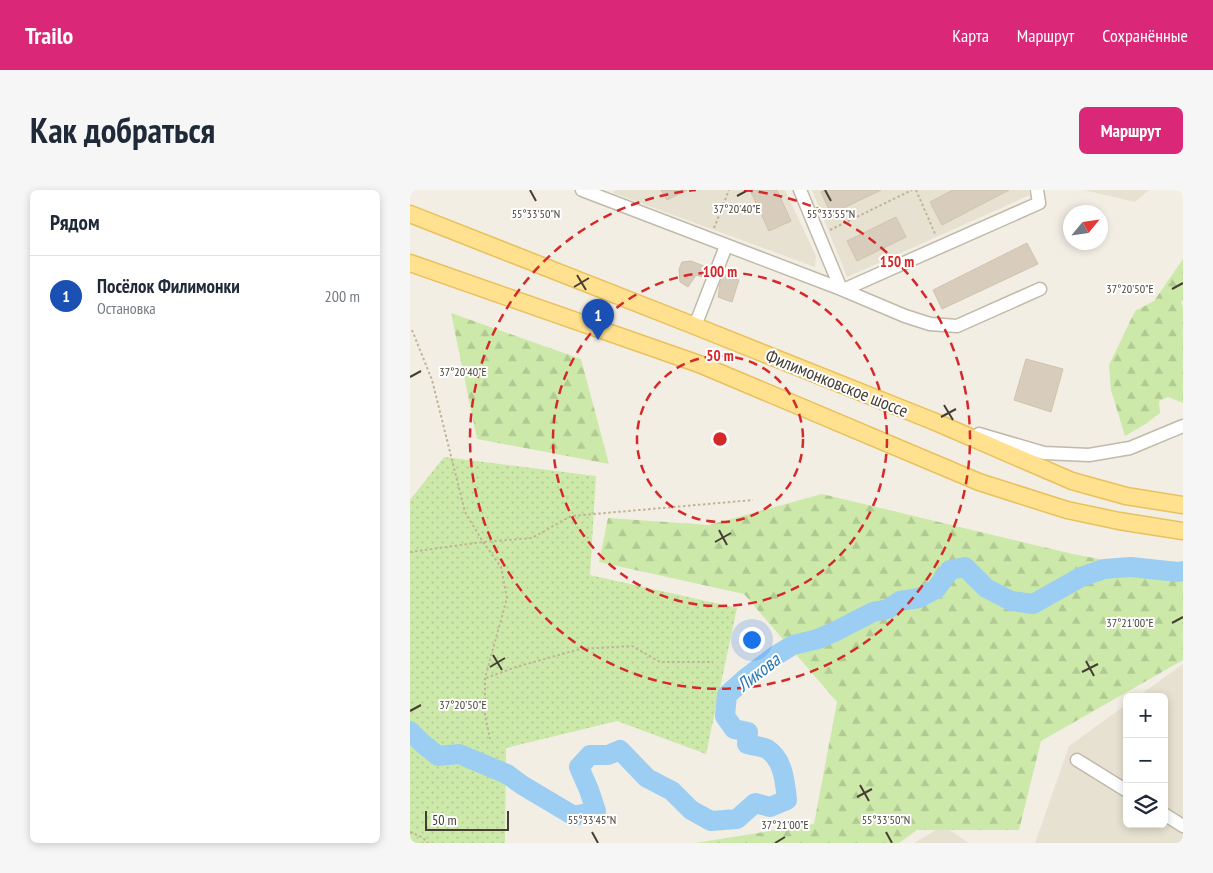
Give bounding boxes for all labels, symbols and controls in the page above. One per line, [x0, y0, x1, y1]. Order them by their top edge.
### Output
text: Trailo [25, 20, 73, 51]
text: Карта [952, 24, 989, 47]
text: Маршрут [1017, 24, 1074, 47]
text: Сохранённые [1102, 24, 1188, 47]
text: Как добраться [30, 107, 215, 153]
button: Маршрут [1079, 107, 1183, 154]
text: 37°20'40"E [713, 201, 761, 216]
north arrow [1063, 205, 1108, 250]
text: 55°33'50"N [512, 206, 560, 221]
text: 55°33'55"N [807, 206, 855, 221]
text: Рядом [50, 209, 100, 236]
text: 150 m [880, 252, 914, 271]
text: 100 m [703, 262, 737, 281]
text: Посёлок Филимонки [97, 274, 240, 298]
text: 37°20'50"E [1106, 281, 1154, 296]
text: 1 [62, 286, 70, 306]
text: 200 m [325, 286, 360, 306]
text: Остановка [97, 298, 156, 318]
pin: 1 [582, 299, 614, 340]
street label: Филимонковское шоссе [762, 344, 912, 422]
text: 50 m [706, 346, 734, 365]
text: 37°20'40"E [439, 364, 487, 379]
centre of rings [711, 430, 729, 448]
text: 37°21'00"E [1106, 615, 1154, 630]
your location [739, 627, 765, 653]
water label: Ликова [731, 647, 786, 697]
map controls [1123, 693, 1168, 828]
button: + [1123, 693, 1168, 738]
text: 37°20'50"E [439, 697, 487, 712]
button: − [1123, 738, 1168, 783]
button: layers [1123, 783, 1168, 828]
scale bar [425, 808, 509, 831]
text: 50 m [432, 811, 457, 829]
text: 55°33'45"N [568, 812, 616, 827]
text: 55°33'50"N [862, 812, 910, 827]
text: 37°21'00"E [761, 817, 809, 832]

